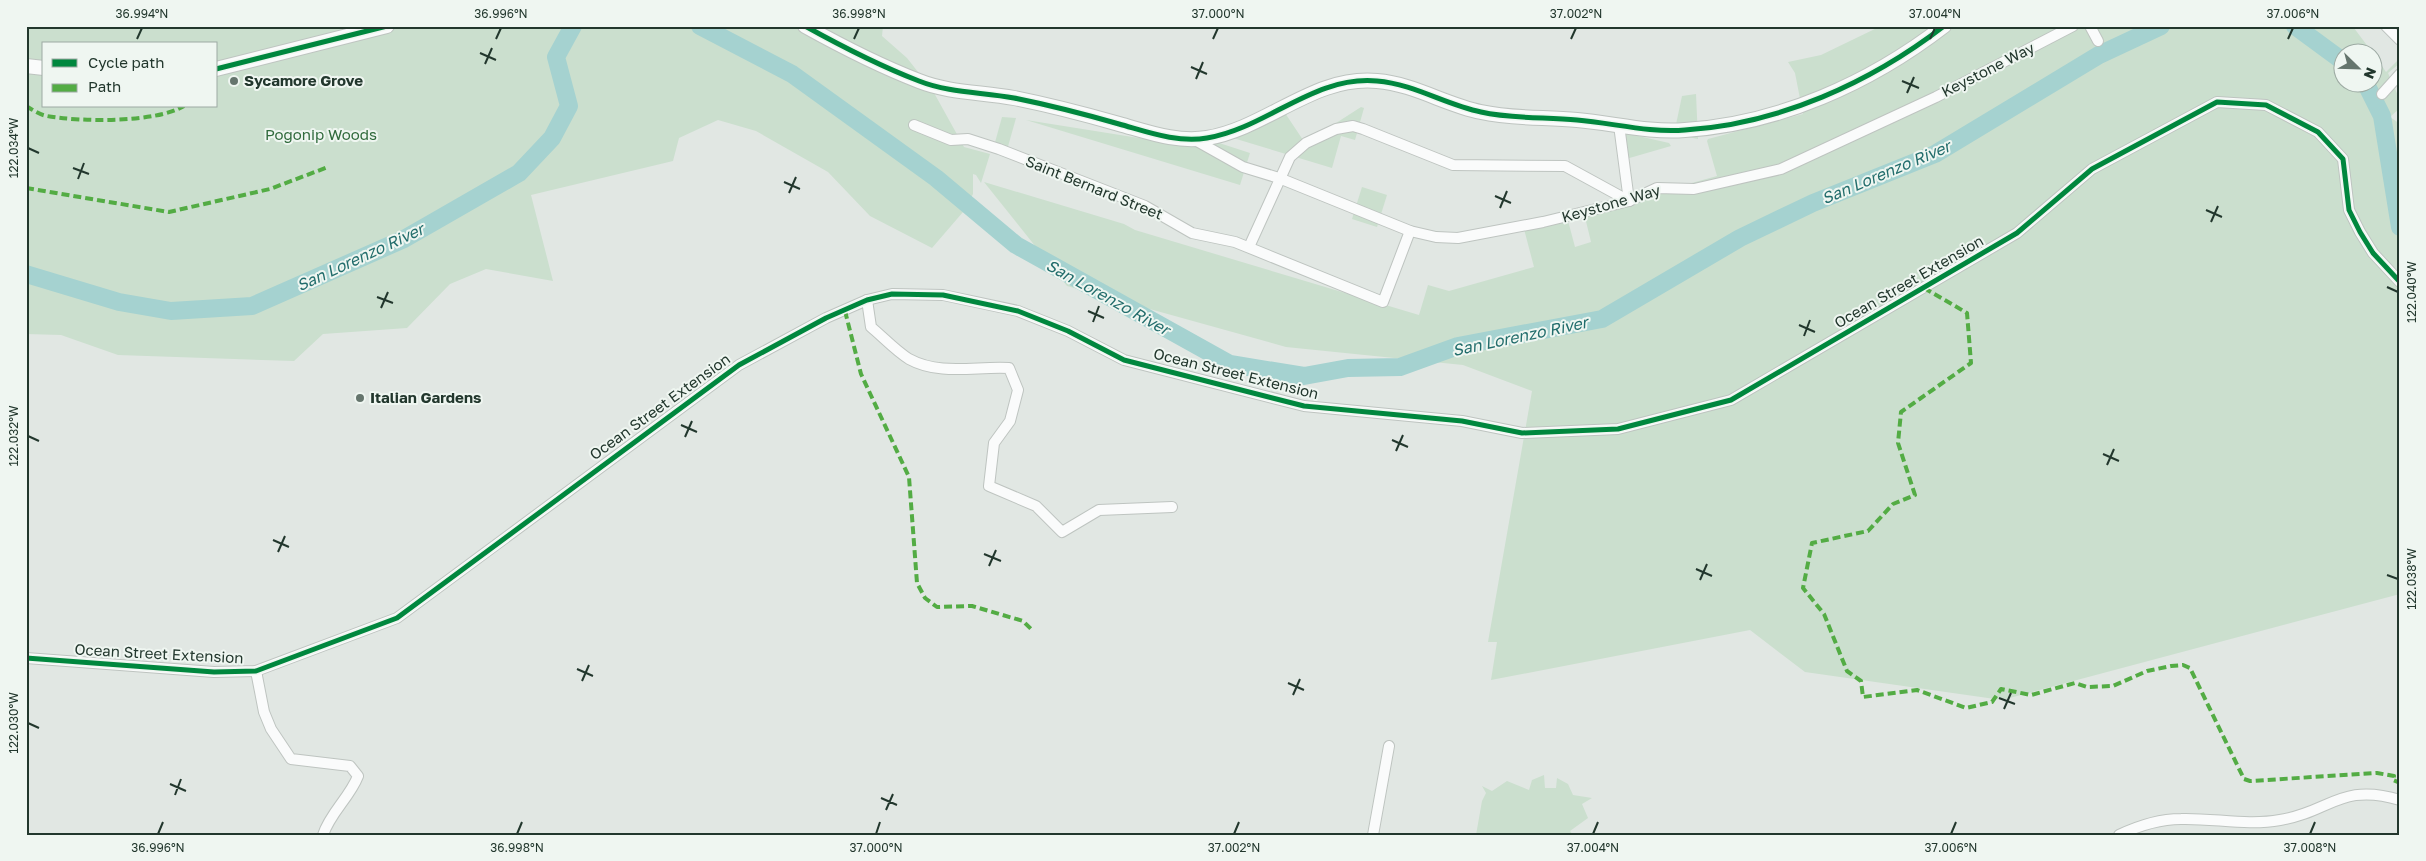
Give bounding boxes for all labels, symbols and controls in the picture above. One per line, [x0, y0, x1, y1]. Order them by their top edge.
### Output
text: 36.994°N [116, 6, 168, 21]
text: 36.996°N [474, 6, 528, 21]
text: 36.998°N [832, 6, 886, 21]
text: 37.000°N [1191, 6, 1245, 21]
text: 37.002°N [1550, 6, 1602, 21]
text: 37.004°N [1909, 6, 1961, 21]
text: 37.006°N [2267, 6, 2319, 21]
street label: Keystone Way [1938, 38, 2038, 100]
legend [42, 42, 218, 108]
north arrow [2334, 42, 2384, 92]
text: Cycle path [88, 53, 164, 71]
text: N [2361, 65, 2380, 81]
place label: Sycamore Grove [244, 71, 363, 89]
marker: Sycamore Grove [228, 75, 240, 87]
text: Path [88, 77, 121, 95]
text: 122.034°W [6, 117, 21, 178]
park label: Pogonip Woods [265, 125, 377, 143]
water label: San Lorenzo River [1819, 135, 1956, 208]
street label: Saint Bernard Street [1023, 151, 1166, 223]
street label: Keystone Way [1559, 180, 1663, 226]
water label: San Lorenzo River [293, 218, 429, 295]
street label: Ocean Street Extension [1831, 231, 1986, 331]
water label: San Lorenzo River [1043, 255, 1176, 341]
text: 122.040°W [2404, 261, 2419, 323]
water label: San Lorenzo River [1450, 311, 1592, 360]
street label: Ocean Street Extension [1152, 344, 1321, 402]
street label: Ocean Street Extension [586, 349, 733, 463]
place label: Italian Gardens [370, 388, 481, 406]
marker: Italian Gardens [354, 392, 366, 404]
text: 122.032°W [6, 405, 21, 466]
text: 122.038°W [2404, 548, 2419, 610]
street label: Ocean Street Extension [74, 640, 244, 666]
text: 122.030°W [6, 692, 21, 754]
text: 36.996°N [131, 840, 185, 855]
text: 36.998°N [490, 840, 544, 855]
text: 37.000°N [849, 840, 903, 855]
text: 37.002°N [1208, 840, 1260, 855]
text: 37.004°N [1567, 840, 1619, 855]
text: 37.006°N [1925, 840, 1977, 855]
text: 37.008°N [2284, 840, 2336, 855]

